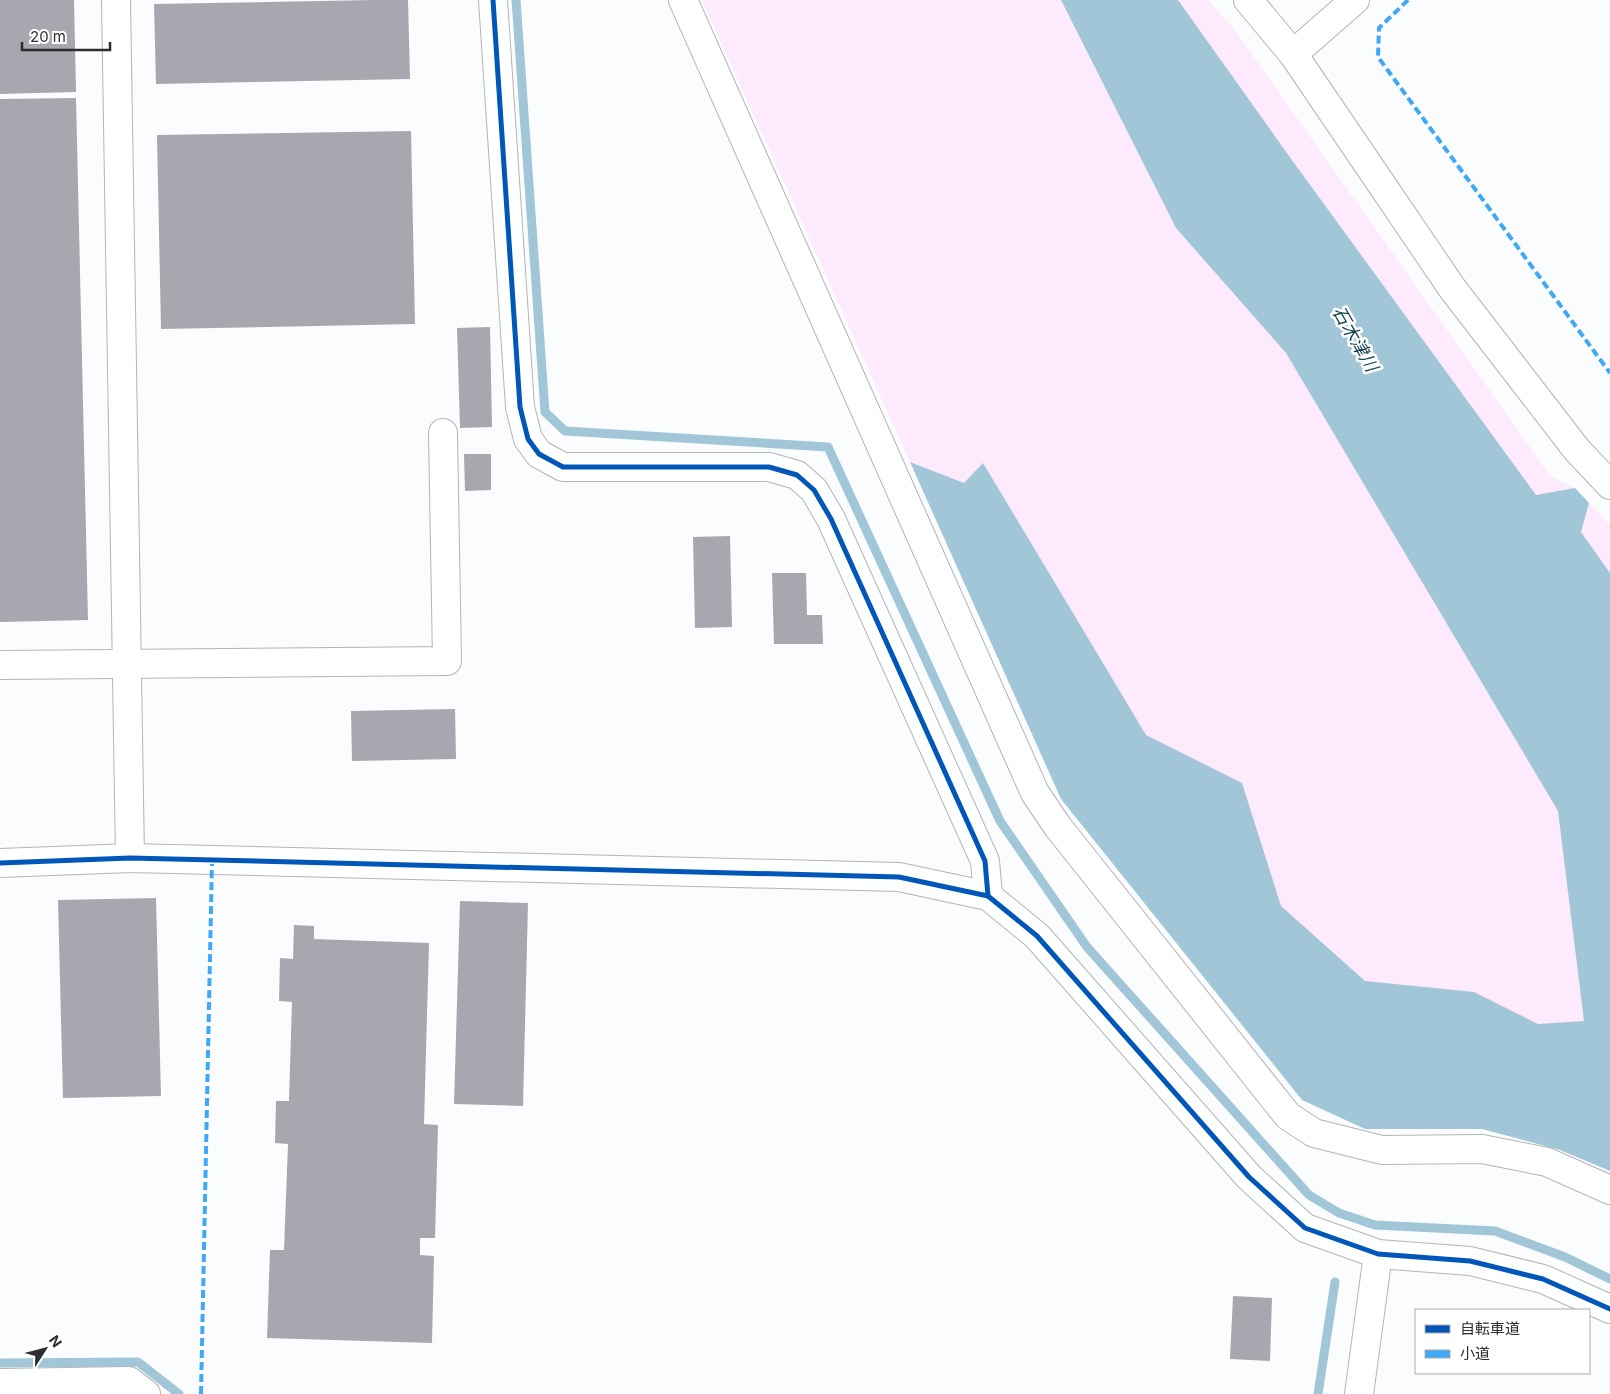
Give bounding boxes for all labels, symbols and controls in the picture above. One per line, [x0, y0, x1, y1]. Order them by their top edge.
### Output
scale bar [22, 20, 110, 52]
text: 20 m [30, 27, 66, 46]
water label: 石木津川 [1328, 302, 1384, 377]
legend [1415, 1309, 1590, 1374]
text: 自転車道 [1460, 1319, 1520, 1338]
north arrow [20, 1324, 70, 1374]
text: N [46, 1332, 66, 1350]
text: 小道 [1460, 1344, 1490, 1363]

